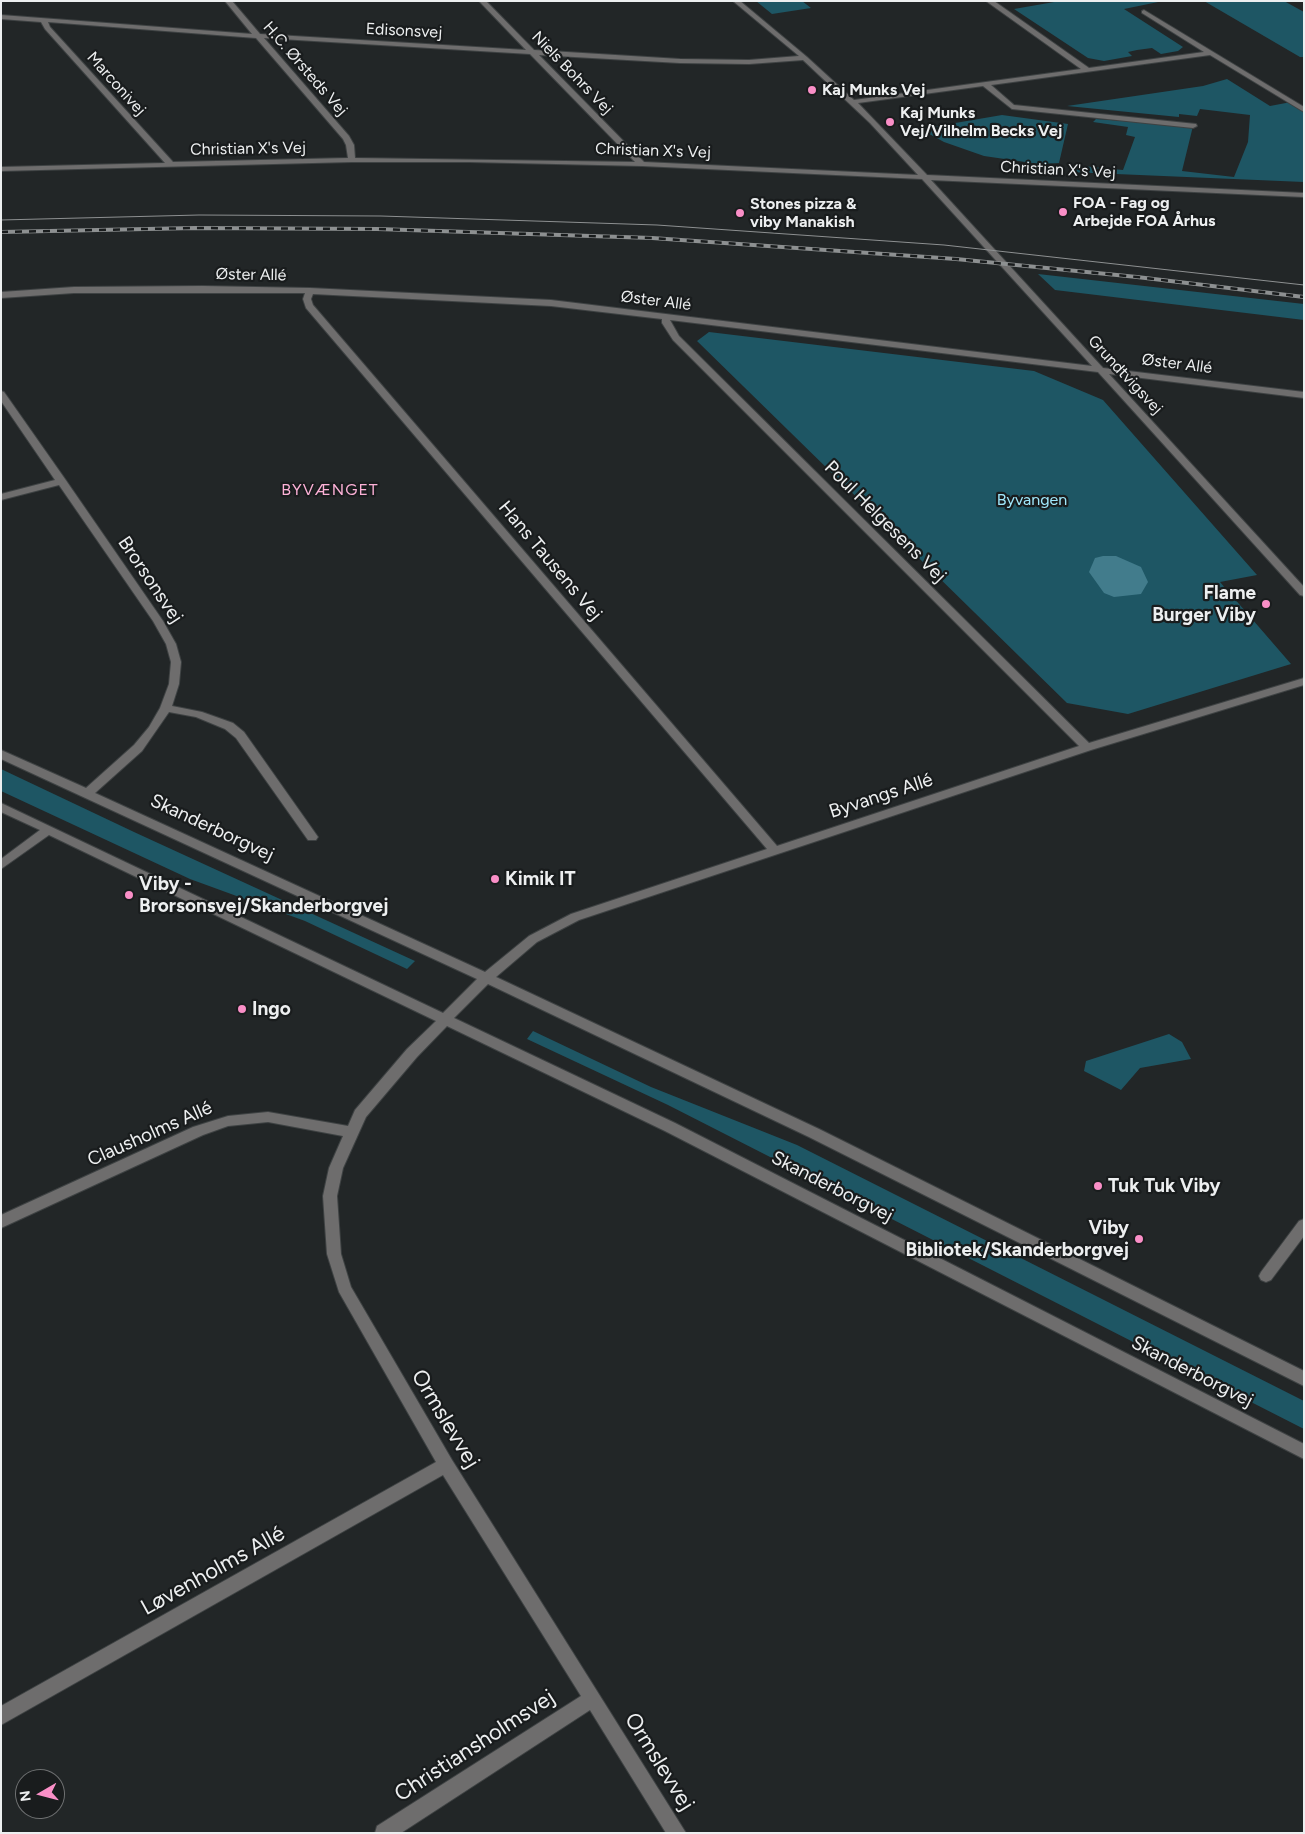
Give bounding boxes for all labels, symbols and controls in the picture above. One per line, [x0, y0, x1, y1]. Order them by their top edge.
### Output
street label: H.C. Ørsteds Vej [259, 18, 351, 120]
street label: Edisonsvej [365, 19, 443, 43]
street label: Niels Bohrs Vej [528, 27, 616, 119]
street label: Marconivej [82, 48, 150, 120]
place label: Kaj Munks Vej [822, 80, 925, 100]
marker: Kaj Munks Vej [806, 84, 818, 96]
place label: Kaj Munks Vej/Vilhelm Becks Vej [900, 103, 1062, 141]
marker: Kaj Munks Vej/Vilhelm Becks Vej [884, 116, 896, 128]
street label: Christian X's Vej [190, 138, 306, 160]
street label: Christian X's Vej [595, 139, 711, 163]
street label: Christian X's Vej [1000, 157, 1116, 183]
place label: FOA - Fag og Arbejde FOA Århus [1073, 193, 1216, 231]
place label: Stones pizza & viby Manakish [750, 194, 856, 232]
marker: FOA - Fag og Arbejde FOA Århus [1057, 206, 1069, 218]
marker: Stones pizza & viby Manakish [734, 207, 746, 219]
street label: Øster Allé [215, 265, 287, 285]
street label: Øster Allé [620, 287, 692, 315]
street label: Grundtvigsvej [1084, 332, 1166, 418]
street label: Øster Allé [1141, 350, 1213, 378]
street label: Poul Helgesens Vej [819, 456, 951, 588]
district label: BYVÆNGET [280, 480, 380, 500]
park label: Byvangen [997, 490, 1067, 510]
street label: Hans Tausens Vej [493, 497, 607, 625]
street label: Brorsonsvej [113, 532, 187, 628]
place label: Flame Burger Viby [1152, 582, 1256, 626]
marker: Flame Burger Viby [1260, 598, 1272, 610]
street label: Byvangs Allé [826, 768, 936, 824]
street label: Skanderborgvej [147, 789, 277, 867]
place label: Kimik IT [505, 868, 576, 890]
place label: Viby - Brorsonsvej/Skanderborgvej [139, 873, 389, 917]
marker: Kimik IT [489, 873, 501, 885]
marker: Viby - Brorsonsvej/Skanderborgvej [123, 889, 135, 901]
place label: Ingo [252, 998, 291, 1020]
marker: Ingo [236, 1003, 248, 1015]
street label: Clausholms Allé [84, 1096, 216, 1172]
street label: Skanderborgvej [767, 1146, 897, 1228]
place label: Tuk Tuk Viby [1108, 1175, 1220, 1197]
marker: Tuk Tuk Viby [1092, 1180, 1104, 1192]
place label: Viby Bibliotek/Skanderborgvej [905, 1217, 1129, 1261]
marker: Viby Bibliotek/Skanderborgvej [1133, 1233, 1145, 1245]
street label: Skanderborgvej [1127, 1331, 1257, 1413]
street label: Ormslevvej [405, 1365, 485, 1473]
street label: Løvenholms Allé [137, 1521, 289, 1621]
street label: Christiansholmsvej [390, 1684, 560, 1808]
street label: Ormslevvej [619, 1708, 699, 1816]
north arrow [15, 1769, 65, 1819]
text: N [16, 1789, 35, 1803]

